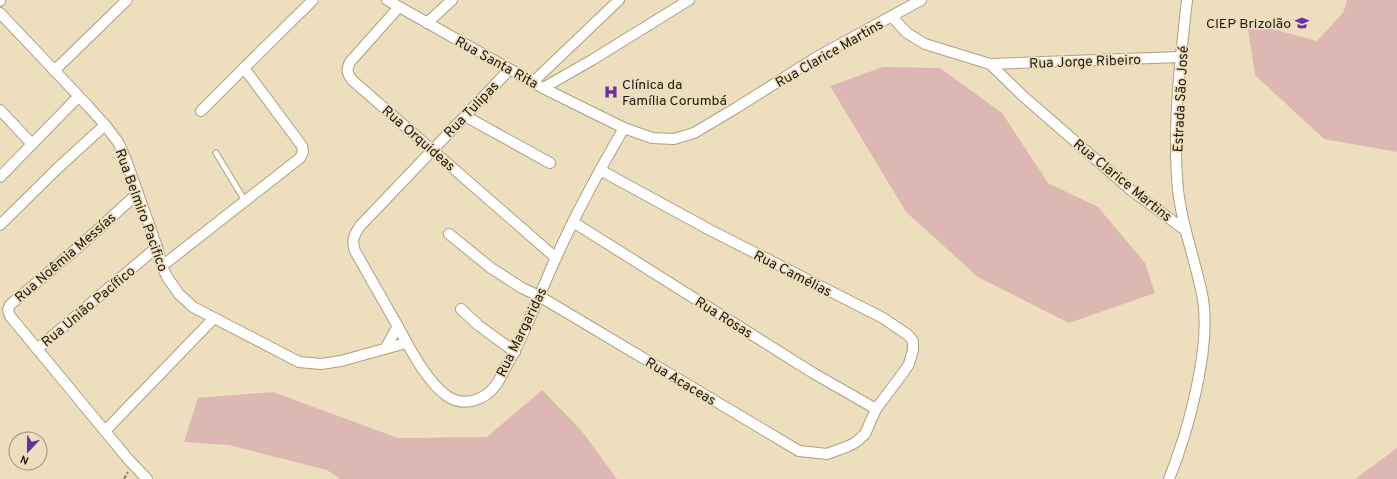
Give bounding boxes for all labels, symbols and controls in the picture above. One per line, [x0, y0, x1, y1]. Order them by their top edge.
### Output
school or university icon: CIEP Brizolão [1294, 15, 1310, 31]
street label: Rua Clarice Martins [773, 16, 887, 92]
place label: CIEP Brizolão [1206, 16, 1291, 33]
street label: Rua Santa Rita [452, 33, 541, 93]
street label: Estrada São José [1170, 45, 1193, 153]
street label: Rua Jorge Ribeiro [1029, 52, 1141, 73]
place label: Clínica da Família Corumbá [622, 77, 727, 110]
street label: Rua Tulipas [441, 78, 503, 142]
hospital icon: Clínica da Família Corumbá [603, 84, 619, 100]
street label: Rua Orquideas [378, 103, 458, 176]
street label: Rua Clarice Martins [1069, 136, 1175, 226]
street label: Rua Belmiro Pacifico [110, 147, 171, 275]
street label: Rua Noêmia Messías [12, 210, 120, 307]
street label: Rua Camélias [751, 247, 834, 301]
street label: Rua União Pacífico [39, 263, 139, 351]
street label: Rua Margaridas [493, 285, 551, 380]
street label: Rua Rosas [691, 294, 755, 343]
street label: Rua Acaceas [642, 355, 719, 410]
north arrow [8, 431, 48, 471]
text: N [18, 451, 31, 467]

